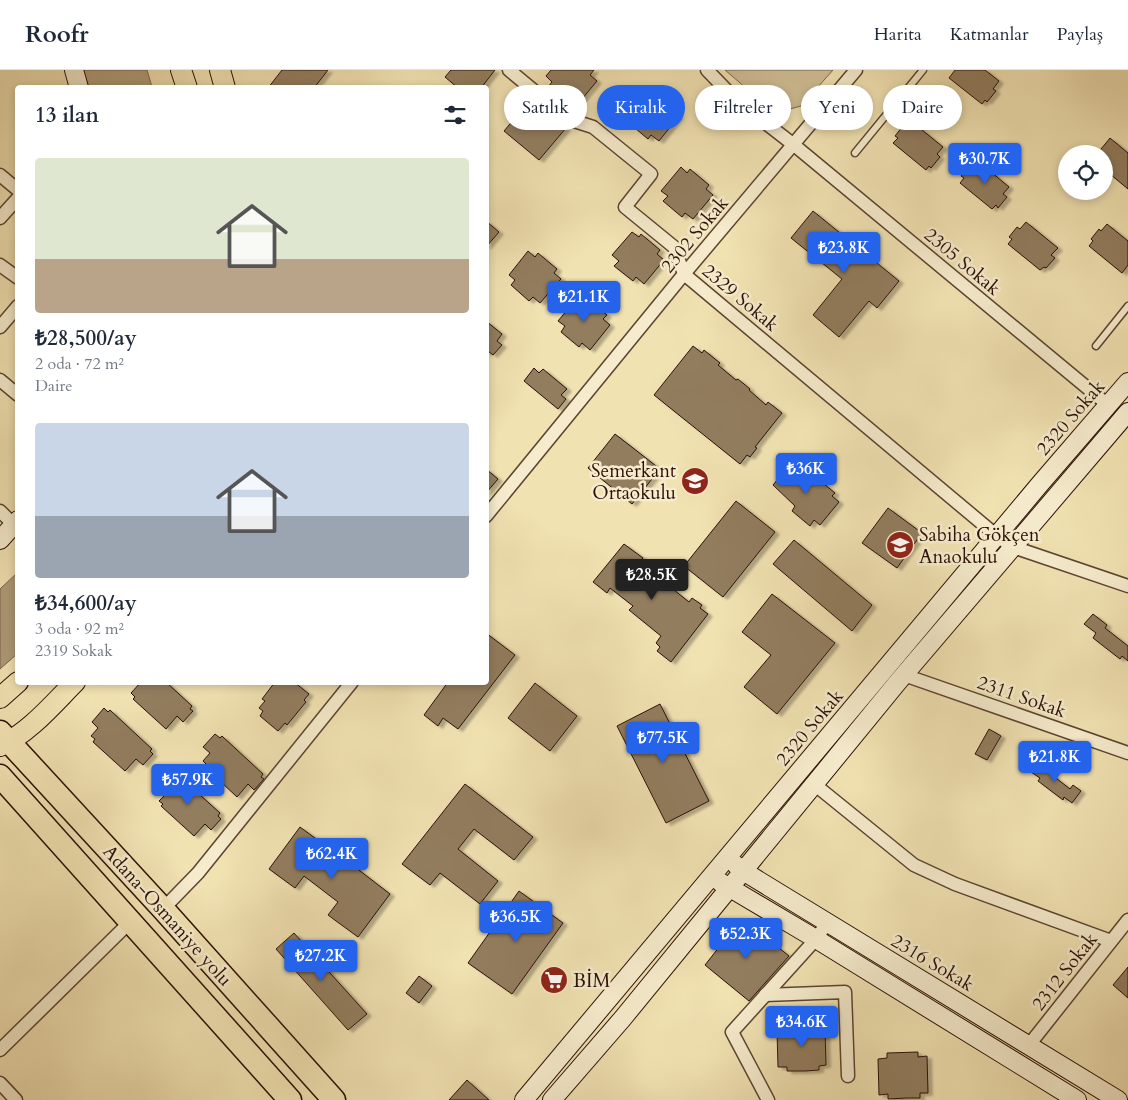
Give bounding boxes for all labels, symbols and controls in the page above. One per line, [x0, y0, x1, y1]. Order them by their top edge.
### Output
text: Roofr [25, 18, 89, 51]
text: Harita [874, 22, 922, 47]
text: Katmanlar [950, 22, 1029, 47]
text: Paylaş [1057, 22, 1103, 47]
chip: Satılık [504, 85, 587, 130]
chip: Kiralık [597, 85, 685, 130]
chip: Filtreler [695, 85, 791, 130]
chip: Yeni [801, 85, 873, 130]
chip: Daire [883, 85, 962, 130]
text: 13 ilan [35, 101, 99, 130]
icon: filters [441, 101, 469, 129]
pin: ₺30.7K [944, 142, 1026, 185]
map controls [1058, 145, 1113, 200]
button: locate [1058, 145, 1113, 200]
text: ₺30.7K [959, 148, 1011, 170]
street label: 2302 Sokak [655, 190, 735, 278]
icon: home [207, 191, 297, 281]
street label: 2305 Sokak [919, 222, 1007, 302]
pin: ₺23.8K [803, 232, 885, 274]
text: ₺23.8K [818, 237, 870, 259]
street label: 2329 Sokak [697, 258, 785, 338]
pin: ₺21.1K [543, 280, 625, 323]
text: ₺21.1K [558, 286, 610, 308]
text: ₺28,500/ay [35, 324, 137, 353]
text: 2 oda · 72 m² [35, 353, 124, 375]
street label: 2320 Sokak [1031, 374, 1111, 461]
text: Daire [35, 375, 73, 397]
pin: ₺36K [776, 452, 836, 495]
icon: home [207, 456, 297, 546]
place label: Semerkant Ortaokulu [591, 458, 676, 506]
text: ₺36K [787, 458, 825, 480]
school or university icon: Semerkant Ortaokulu [680, 466, 710, 496]
place label: Sabiha Gökçen Anaokulu [919, 522, 1040, 570]
school or university icon: Sabiha Gökçen Anaokulu [885, 530, 915, 560]
pin: ₺28.5K [611, 558, 693, 601]
text: ₺28.5K [626, 564, 678, 586]
text: ₺34,600/ay [35, 589, 137, 618]
text: 3 oda · 92 m² [35, 618, 124, 640]
text: 2319 Sokak [35, 640, 113, 662]
street label: 2311 Sokak [974, 670, 1070, 725]
street label: 2320 Sokak [770, 683, 850, 771]
pin: ₺77.5K [622, 722, 704, 764]
text: ₺77.5K [637, 727, 689, 749]
pin: ₺21.8K [1014, 740, 1096, 783]
text: ₺21.8K [1029, 746, 1081, 768]
pin: ₺57.9K [147, 764, 229, 806]
text: ₺57.9K [162, 769, 214, 791]
pin: ₺62.4K [291, 838, 373, 880]
street label: Adana-Osmaniye yolu [97, 839, 238, 992]
text: ₺62.4K [306, 843, 358, 865]
pin: ₺36.5K [475, 900, 557, 943]
text: ₺36.5K [490, 906, 542, 928]
pin: ₺52.3K [705, 918, 787, 960]
text: ₺52.3K [720, 923, 772, 945]
street label: 2312 Sokak [1026, 927, 1104, 1016]
street label: 2316 Sokak [886, 928, 979, 998]
pin: ₺27.2K [280, 940, 362, 982]
text: ₺27.2K [295, 945, 347, 967]
supermarket icon: BİM [539, 965, 569, 995]
place label: BİM [573, 968, 610, 994]
pin: ₺34.6K [761, 1006, 843, 1048]
text: ₺34.6K [776, 1011, 828, 1033]

